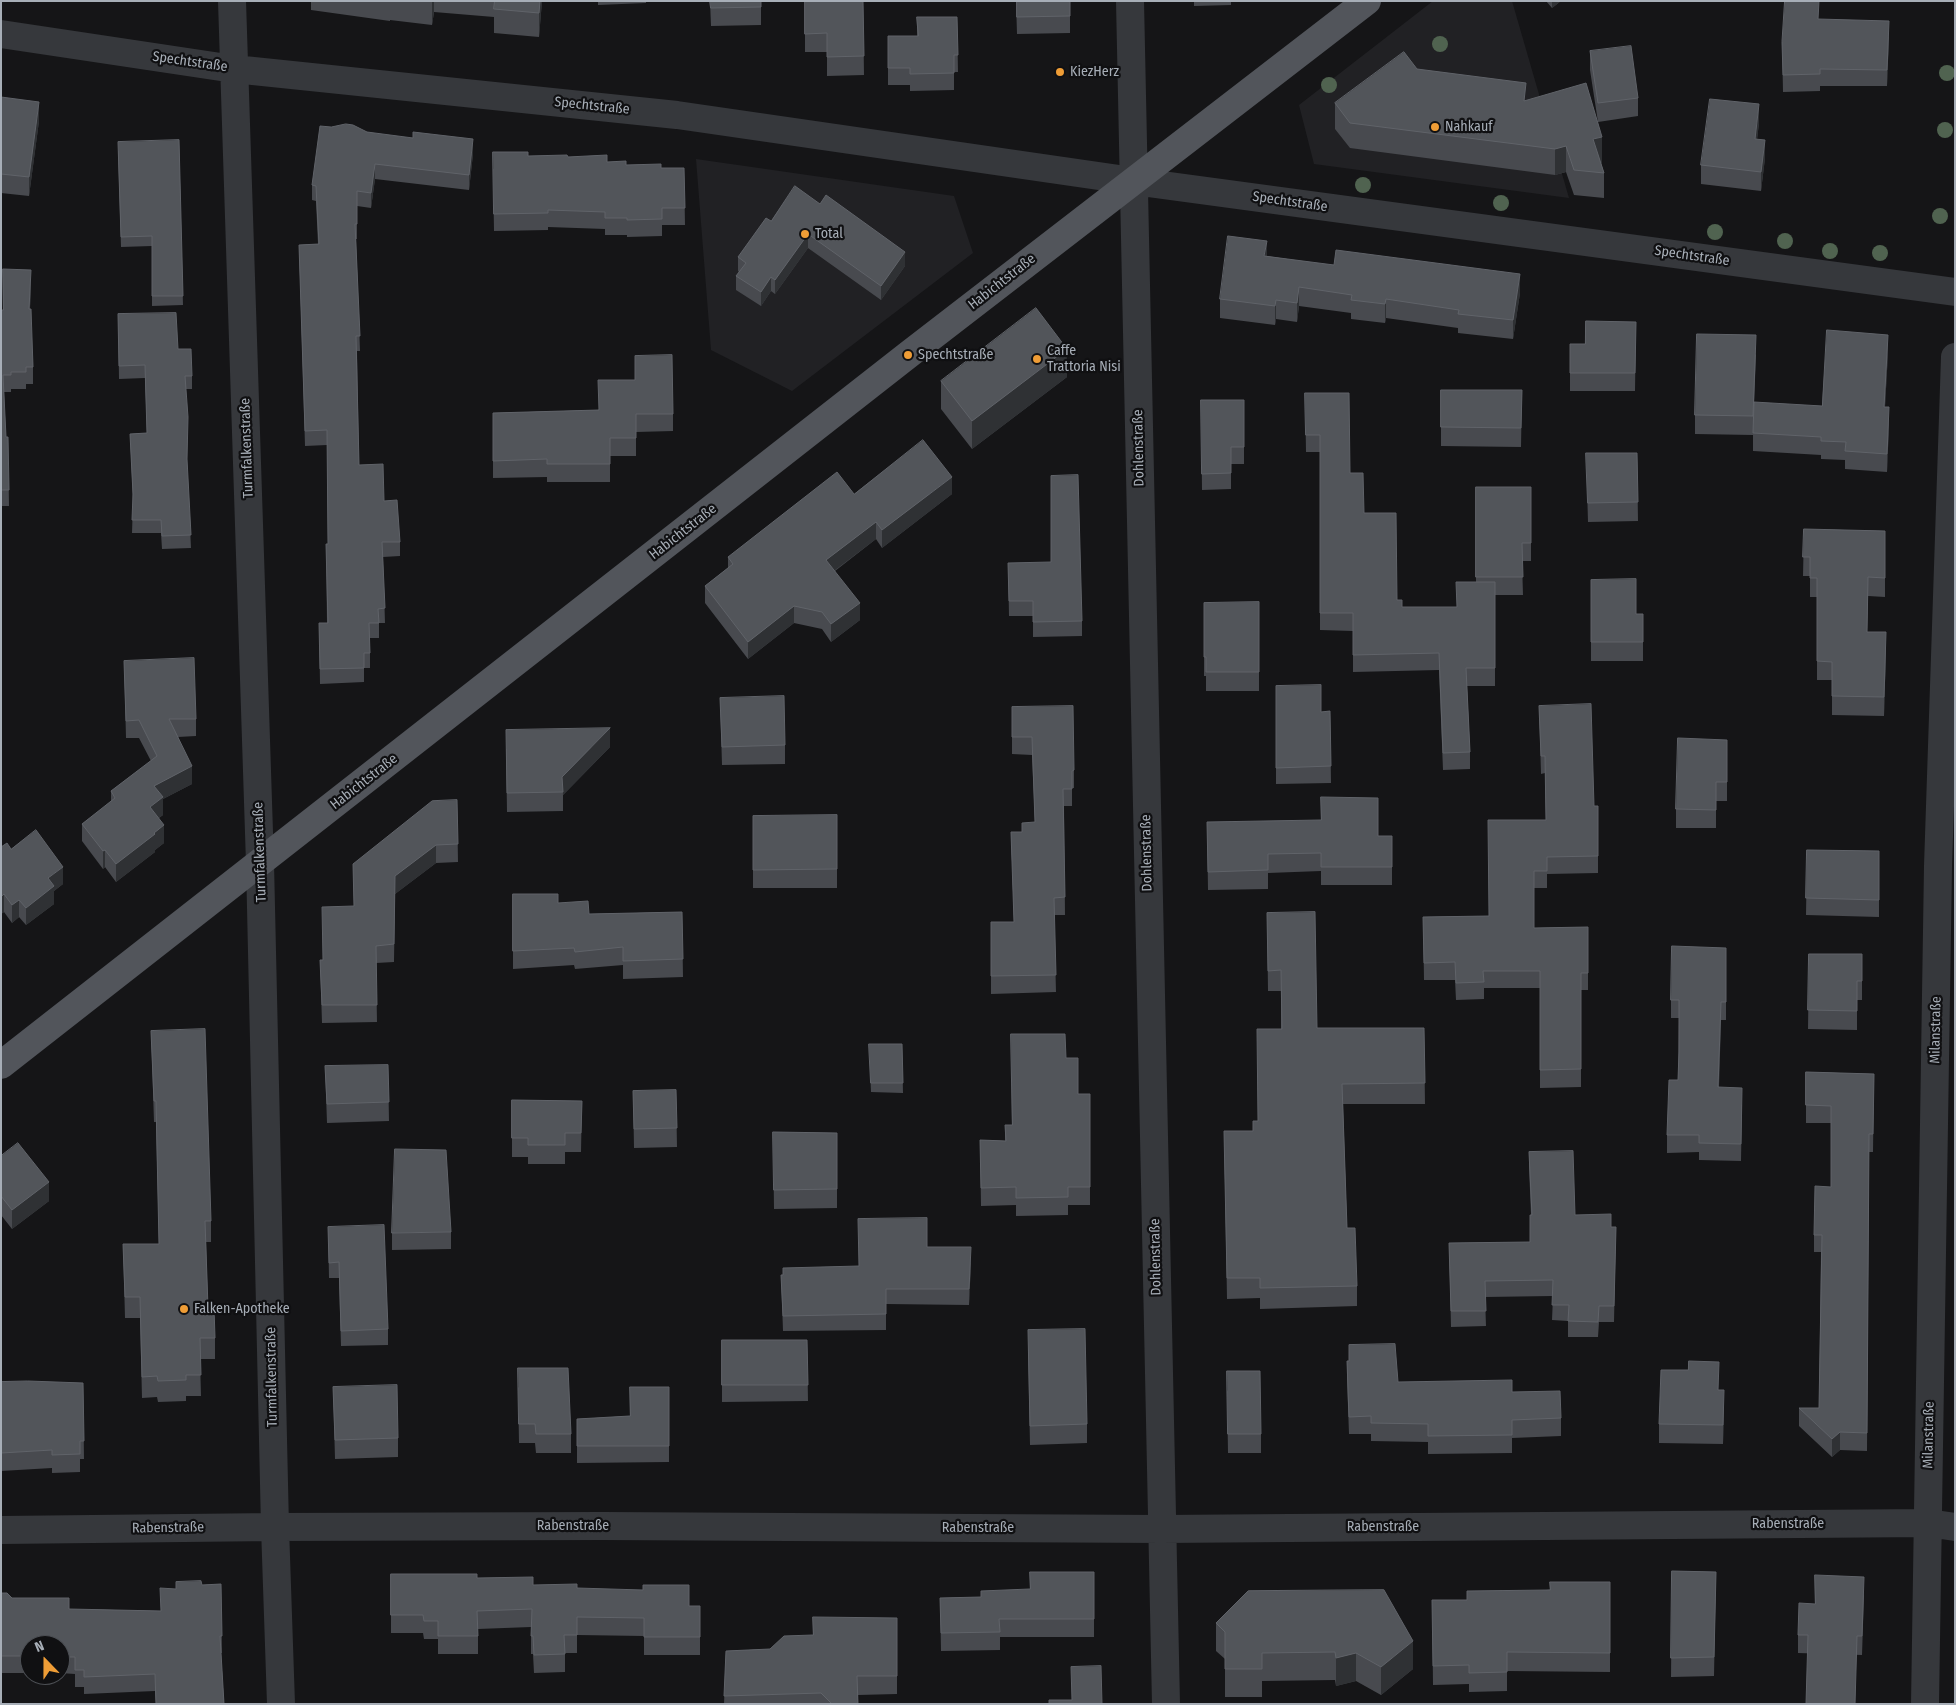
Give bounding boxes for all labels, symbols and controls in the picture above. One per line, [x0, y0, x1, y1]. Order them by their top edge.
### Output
street label: Spechtstraße [151, 48, 229, 76]
place label: KiezHerz [1070, 64, 1119, 80]
marker: KiezHerz [1054, 66, 1066, 78]
street label: Spechtstraße [554, 94, 630, 118]
place label: Nahkauf [1445, 119, 1493, 135]
marker: Nahkauf [1429, 121, 1441, 133]
street label: Spechtstraße [1251, 188, 1329, 216]
place label: Total [815, 226, 843, 242]
marker: Total [799, 228, 811, 240]
street label: Spechtstraße [1653, 242, 1731, 270]
street label: Habichtstraße [965, 251, 1039, 313]
place label: Caffe Trattoria Nisi [1047, 343, 1121, 376]
place label: Spechtstraße [918, 347, 994, 363]
marker: Spechtstraße [902, 349, 914, 361]
marker: Caffe Trattoria Nisi [1031, 353, 1043, 365]
street label: Turmfalkenstraße [237, 398, 257, 498]
street label: Dohlenstraße [1130, 409, 1148, 487]
street label: Habichtstraße [646, 501, 720, 563]
street label: Habichtstraße [327, 751, 401, 813]
street label: Turmfalkenstraße [250, 802, 270, 902]
street label: Dohlenstraße [1138, 814, 1156, 892]
street label: Milanstraße [1927, 996, 1945, 1064]
street label: Dohlenstraße [1147, 1218, 1165, 1296]
place label: Falken-Apotheke [194, 1301, 290, 1317]
marker: Falken-Apotheke [178, 1303, 190, 1315]
street label: Turmfalkenstraße [263, 1327, 281, 1427]
street label: Milanstraße [1920, 1401, 1938, 1469]
street label: Rabenstraße [1752, 1516, 1824, 1532]
street label: Rabenstraße [537, 1518, 609, 1534]
street label: Rabenstraße [132, 1519, 204, 1537]
street label: Rabenstraße [1347, 1519, 1419, 1535]
street label: Rabenstraße [942, 1520, 1014, 1536]
north arrow [20, 1635, 70, 1685]
text: N [32, 1637, 47, 1656]

